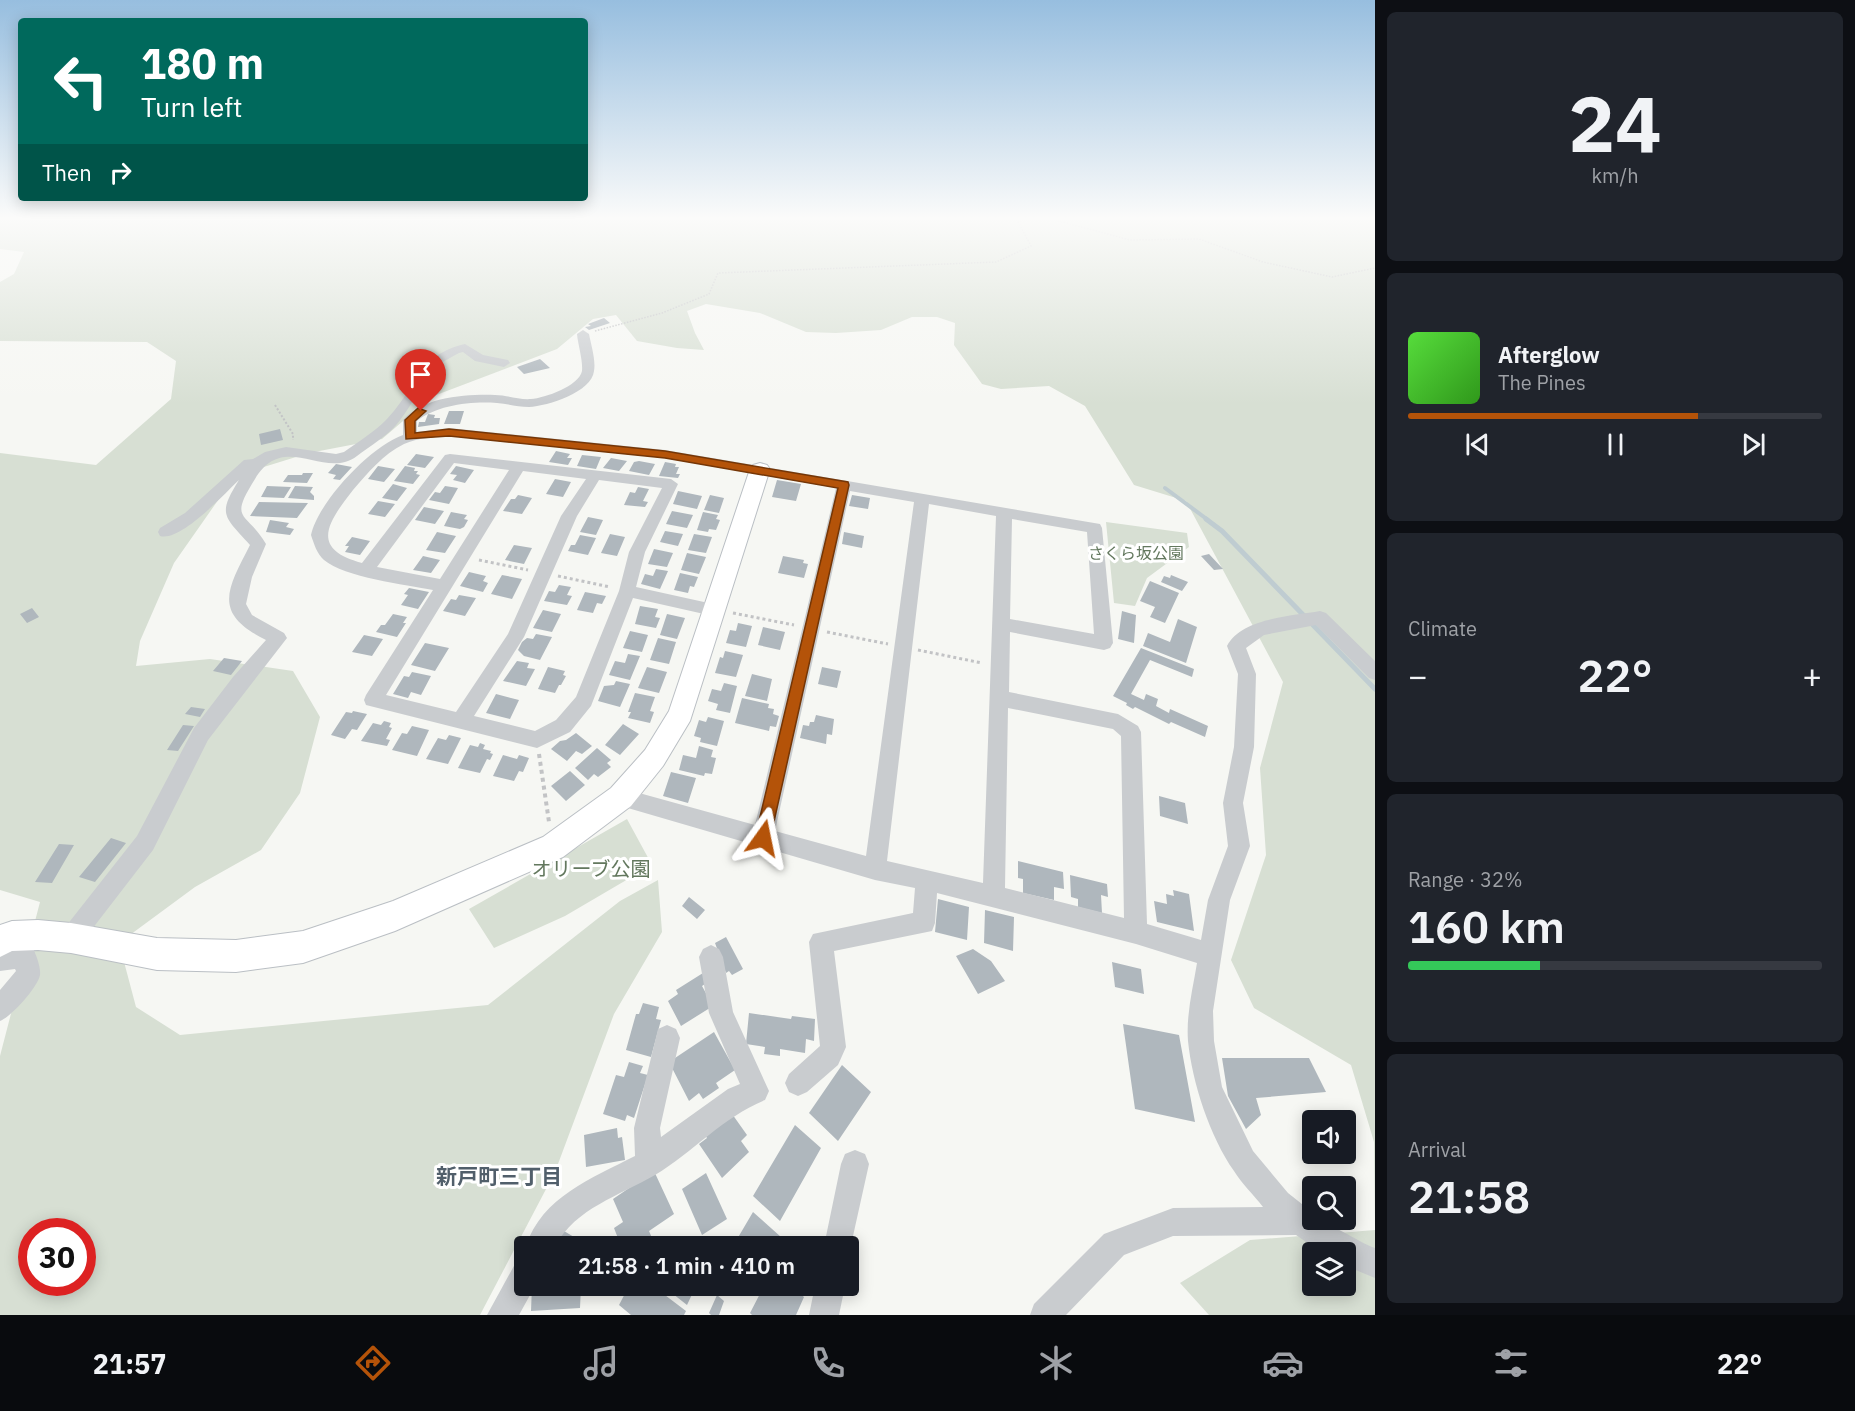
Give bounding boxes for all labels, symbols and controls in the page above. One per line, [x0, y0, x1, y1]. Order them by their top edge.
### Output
text: 180 m [141, 36, 264, 91]
icon: left [42, 42, 120, 120]
text: 24 [1568, 72, 1662, 173]
text: Turn left [141, 89, 242, 124]
icon: right [104, 156, 137, 189]
text: Then [42, 158, 92, 187]
text: km/h [1591, 162, 1639, 189]
text: Afterglow [1498, 340, 1600, 369]
pin [395, 349, 446, 411]
icon: arrive [404, 358, 437, 391]
text: The Pines [1498, 369, 1586, 396]
icon: previous [1461, 428, 1494, 461]
icon: pause [1599, 428, 1632, 461]
icon: next [1737, 428, 1770, 461]
park label: さくら坂公園 [1088, 543, 1184, 563]
text: Climate [1408, 615, 1477, 642]
text: 22° [1577, 646, 1653, 704]
text: − [1408, 654, 1428, 697]
text: + [1802, 654, 1822, 697]
position arrow [731, 806, 795, 870]
park label: オリーブ公園 [532, 855, 650, 882]
text: Range · 32% [1408, 866, 1523, 893]
text: 160 km [1408, 897, 1565, 955]
map controls [1302, 1110, 1356, 1296]
button: sound [1302, 1110, 1356, 1164]
text: Arrival [1408, 1136, 1466, 1163]
district label: 新戸町三丁目 [436, 1162, 562, 1190]
text: 21:58 [1408, 1167, 1530, 1225]
button: search [1302, 1176, 1356, 1230]
speed limit sign: 30 [18, 1218, 96, 1296]
button: layers [1302, 1242, 1356, 1296]
text: 21:58 · 1 min · 410 m [578, 1251, 795, 1280]
icon: directions [352, 1342, 394, 1384]
icon: music [580, 1342, 622, 1384]
icon: phone [807, 1342, 849, 1384]
icon: climate [1035, 1342, 1077, 1384]
icon: car [1262, 1342, 1304, 1384]
icon: filters [1490, 1342, 1532, 1384]
text: 21:57 [93, 1346, 166, 1381]
text: 22° [1717, 1346, 1762, 1381]

